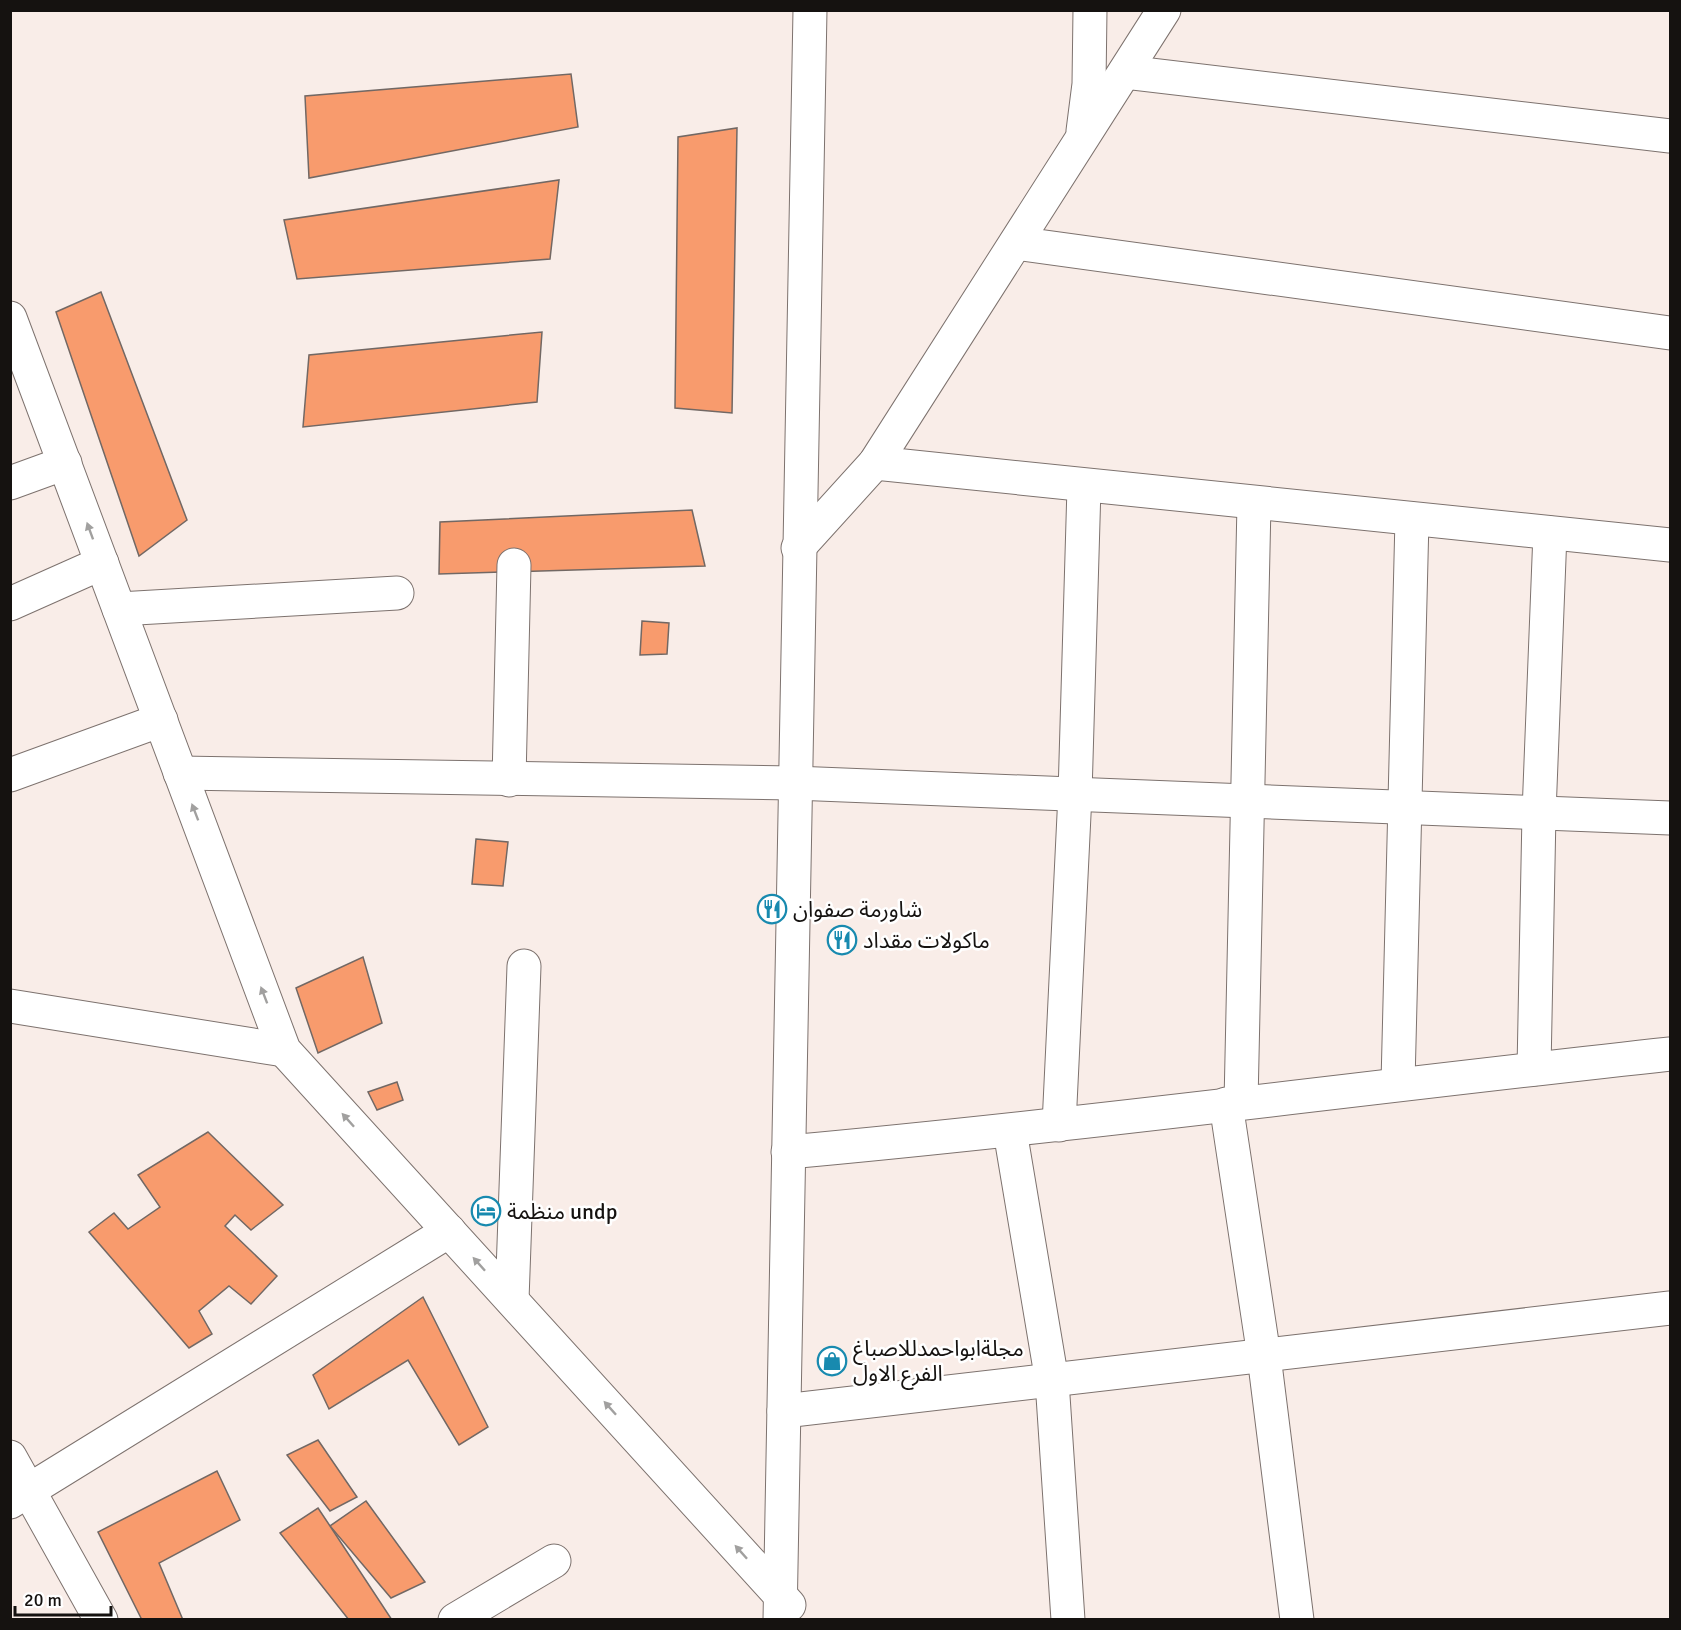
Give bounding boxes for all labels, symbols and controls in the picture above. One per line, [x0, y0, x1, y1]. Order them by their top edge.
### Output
one-way arrow [85, 522, 94, 540]
one-way arrow [190, 803, 200, 821]
restaurant icon: شاورمة صفوان [756, 893, 788, 925]
place label: شاورمة صفوان [793, 896, 922, 923]
restaurant icon: ماكولات مقداد [826, 924, 858, 956]
place label: ماكولات مقداد [863, 927, 990, 954]
one-way arrow [259, 986, 268, 1004]
one-way arrow [341, 1112, 355, 1127]
hotel icon: منظمة undp [470, 1195, 502, 1227]
place label: منظمة undp [507, 1198, 617, 1225]
one-way arrow [473, 1257, 486, 1272]
place label: مجلةابواحمدللاصباغ الفرع الاول [853, 1335, 1024, 1390]
shop icon: مجلةابواحمدللاصباغ الفرع الاول [816, 1345, 848, 1377]
one-way arrow [603, 1401, 617, 1416]
one-way arrow [734, 1545, 748, 1560]
scale bar [15, 1579, 111, 1617]
text: 20 m [24, 1589, 62, 1611]

